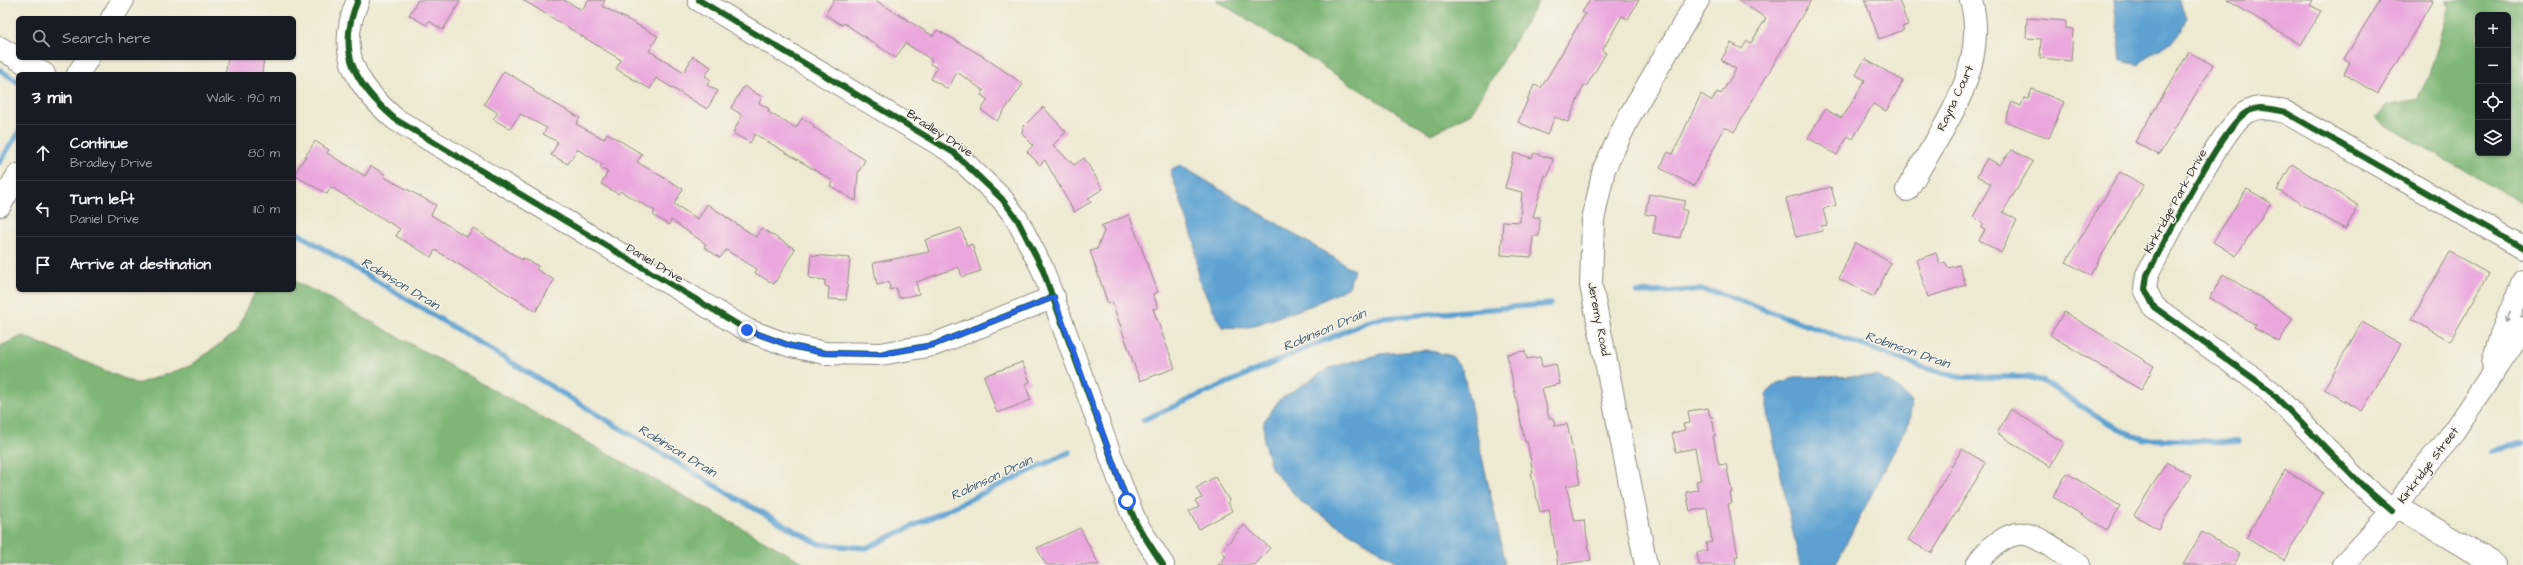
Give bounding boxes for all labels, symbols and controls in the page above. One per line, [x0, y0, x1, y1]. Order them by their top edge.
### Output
map controls [2475, 12, 2511, 156]
button: + [2475, 12, 2511, 48]
search box [16, 16, 296, 60]
icon: search [30, 27, 52, 49]
text: Search here [62, 28, 151, 49]
button: − [2475, 48, 2511, 84]
street label: Rayna Court [1933, 62, 1979, 134]
button: locate [2475, 84, 2511, 120]
text: 3 min [32, 86, 72, 110]
text: Walk · 190 m [206, 89, 280, 107]
street label: Bradley Drive [903, 106, 977, 162]
button: layers [2475, 120, 2511, 156]
text: Continue [70, 133, 128, 154]
icon: ahead [32, 142, 54, 164]
text: 80 m [248, 144, 280, 162]
street label: Kirkridge Park Drive [2140, 146, 2212, 257]
text: Bradley Drive [70, 154, 152, 172]
text: Turn left [70, 189, 134, 210]
icon: left [32, 198, 54, 220]
text: 110 m [253, 200, 280, 218]
text: Daniel Drive [70, 210, 139, 228]
street label: Daniel Drive [623, 240, 687, 287]
water label: Robinson Drain [358, 253, 444, 315]
icon: arrive [32, 254, 54, 276]
text: Arrive at destination [70, 254, 211, 275]
street label: Jeremy Road [1582, 281, 1614, 357]
water label: Robinson Drain [1280, 304, 1370, 356]
one-way arrow [2504, 311, 2512, 323]
route end [738, 321, 756, 339]
water label: Robinson Drain [1863, 327, 1954, 373]
water label: Robinson Drain [635, 420, 721, 482]
street label: Kirkridge Street [2394, 423, 2464, 508]
water label: Robinson Drain [947, 450, 1037, 505]
route start [1118, 492, 1136, 510]

